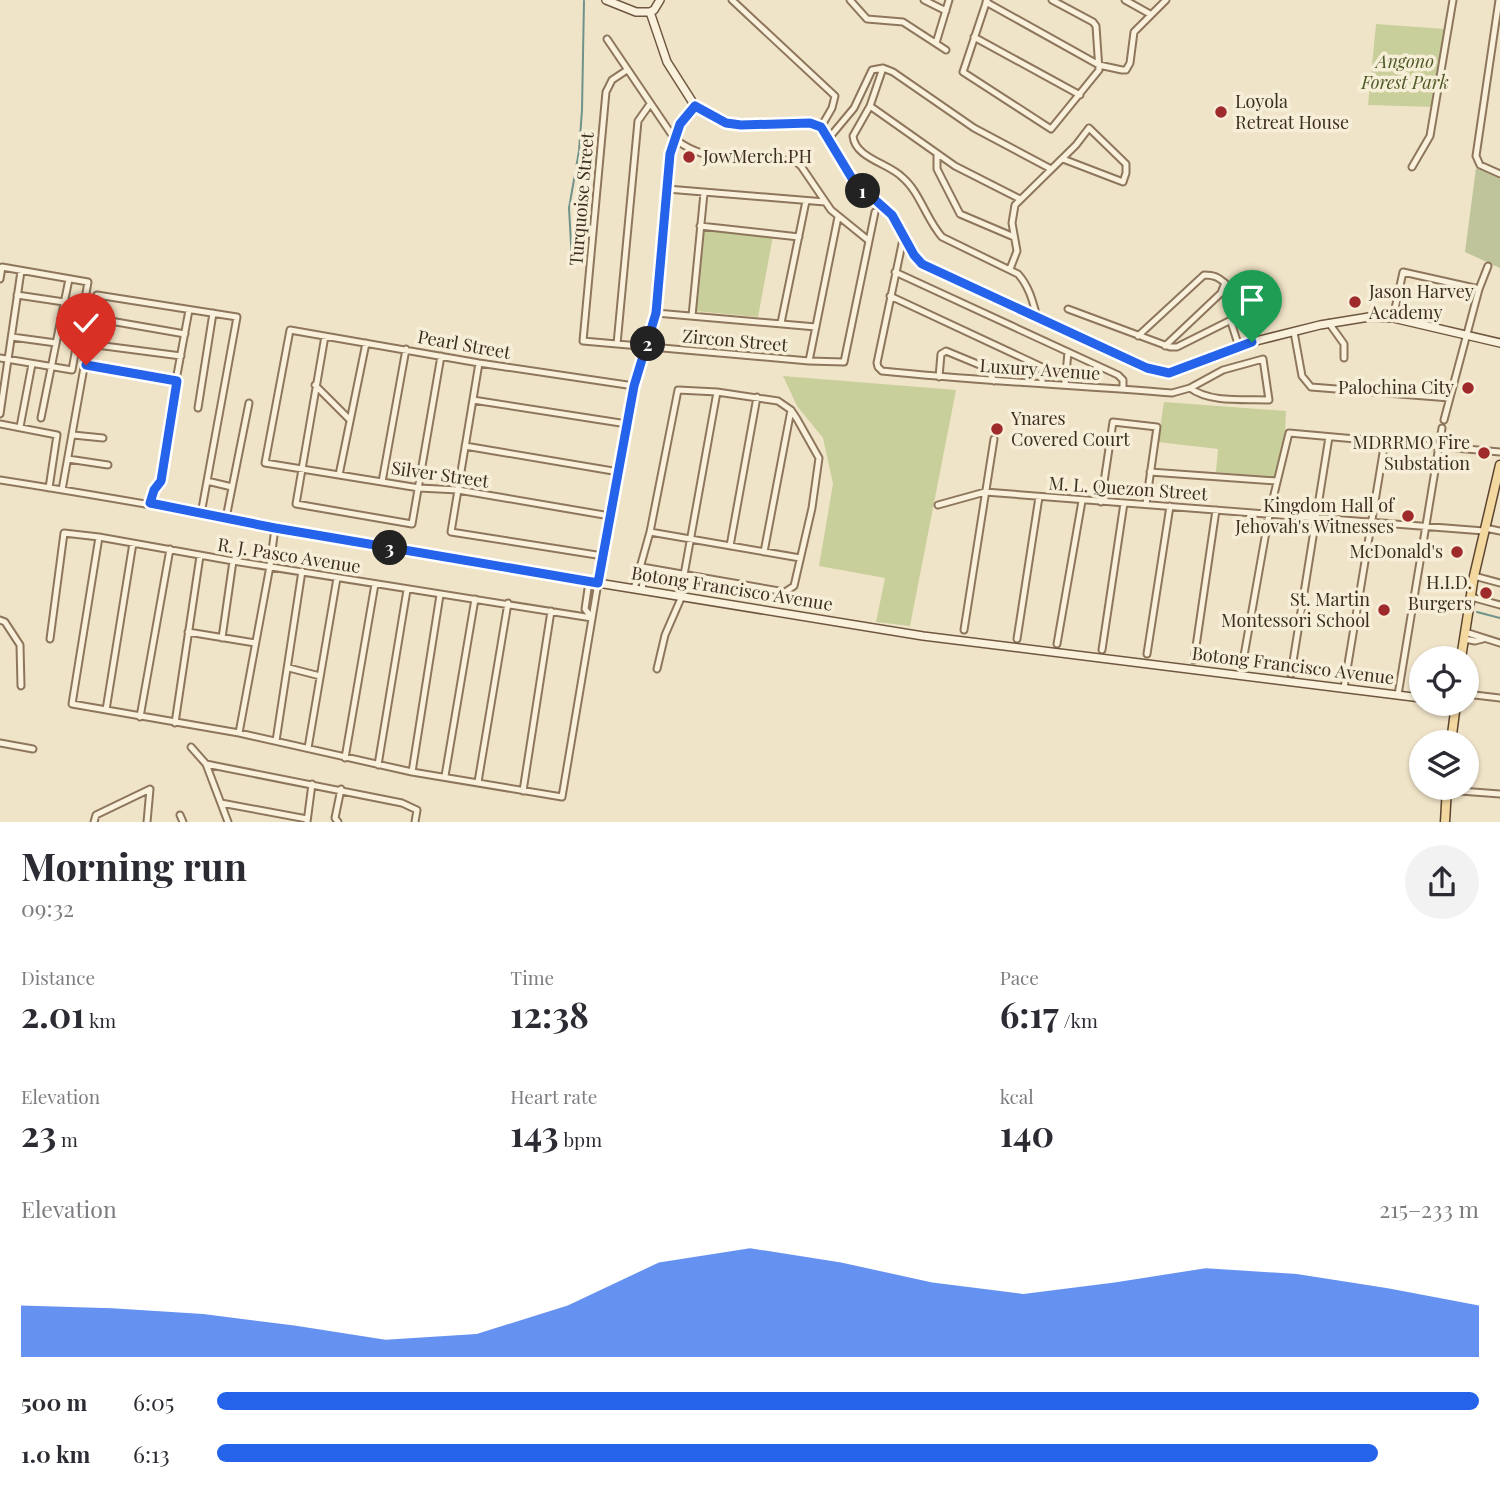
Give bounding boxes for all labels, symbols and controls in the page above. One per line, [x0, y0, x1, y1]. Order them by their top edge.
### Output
park label: Angono Forest Park [1360, 49, 1449, 94]
place label: Loyola Retreat House [1235, 89, 1349, 134]
marker: Loyola Retreat House [1213, 104, 1229, 120]
street label: Turquoise Street [563, 131, 599, 267]
place label: JowMerch.PH [702, 144, 812, 168]
marker: JowMerch.PH [681, 149, 697, 165]
pin: 1 [846, 174, 880, 208]
text: 1 [859, 177, 866, 203]
pin [1222, 270, 1282, 342]
place label: Jason Harvey Academy [1368, 279, 1474, 324]
icon: arrive [1233, 281, 1271, 319]
pin [56, 293, 116, 365]
marker: Jason Harvey Academy [1347, 294, 1363, 310]
icon: check [67, 304, 105, 342]
street label: Zircon Street [681, 323, 789, 357]
street label: Pearl Street [416, 324, 513, 364]
pin: 2 [630, 326, 666, 362]
text: 2 [643, 330, 652, 356]
street label: Luxury Avenue [979, 353, 1101, 385]
place label: Palochina City [1338, 375, 1454, 399]
marker: Palochina City [1460, 380, 1476, 396]
place label: Ynares Covered Court [1010, 406, 1130, 451]
marker: Ynares Covered Court [989, 421, 1005, 437]
place label: MDRRMO Fire Substation [1353, 430, 1470, 475]
marker: MDRRMO Fire Substation [1476, 445, 1492, 461]
street label: Silver Street [390, 455, 491, 493]
street label: M. L. Quezon Street [1048, 470, 1209, 506]
place label: Kingdom Hall of Jehovah's Witnesses [1234, 493, 1396, 538]
marker: Kingdom Hall of Jehovah's Witnesses [1400, 508, 1416, 524]
pin: 3 [372, 530, 408, 566]
street label: R. J. Pasco Avenue [216, 532, 362, 578]
text: 3 [385, 534, 394, 560]
place label: McDonald's [1349, 539, 1443, 563]
marker: McDonald's [1449, 544, 1465, 560]
street label: Botong Francisco Avenue [630, 560, 835, 616]
place label: H.I.D. Burgers [1408, 570, 1472, 615]
marker: H.I.D. Burgers [1478, 585, 1494, 601]
place label: St. Martin Montessori School [1221, 587, 1370, 632]
marker: St. Martin Montessori School [1376, 602, 1392, 618]
street label: Botong Francisco Avenue [1191, 641, 1396, 689]
map controls [1409, 646, 1479, 800]
button: locate [1409, 646, 1479, 716]
button: layers [1409, 730, 1479, 800]
text: Morning run [21, 840, 247, 891]
button: share [1405, 845, 1479, 919]
text: 09:32 [21, 892, 74, 923]
text: Distance [21, 964, 95, 990]
text: Time [510, 964, 554, 990]
text: Pace [1000, 964, 1039, 990]
text: 2.01 [21, 990, 85, 1037]
text: 12:38 [510, 990, 589, 1037]
text: 6:17 [1000, 990, 1059, 1037]
text: km [85, 1007, 116, 1033]
text: /km [1059, 1007, 1098, 1033]
text: Elevation [21, 1083, 100, 1109]
text: Heart rate [510, 1083, 597, 1109]
text: kcal [1000, 1083, 1034, 1109]
text: 23 [21, 1109, 56, 1156]
text: 143 [510, 1109, 559, 1156]
text: 140 [1000, 1109, 1054, 1156]
text: m [56, 1126, 78, 1152]
text: bpm [559, 1126, 602, 1152]
text: Elevation [21, 1193, 117, 1224]
text: 215–233 m [1379, 1193, 1479, 1224]
text: 500 m [21, 1386, 87, 1417]
text: 6:05 [133, 1386, 174, 1417]
text: 1.0 km [21, 1438, 90, 1469]
text: 6:13 [133, 1438, 170, 1469]

